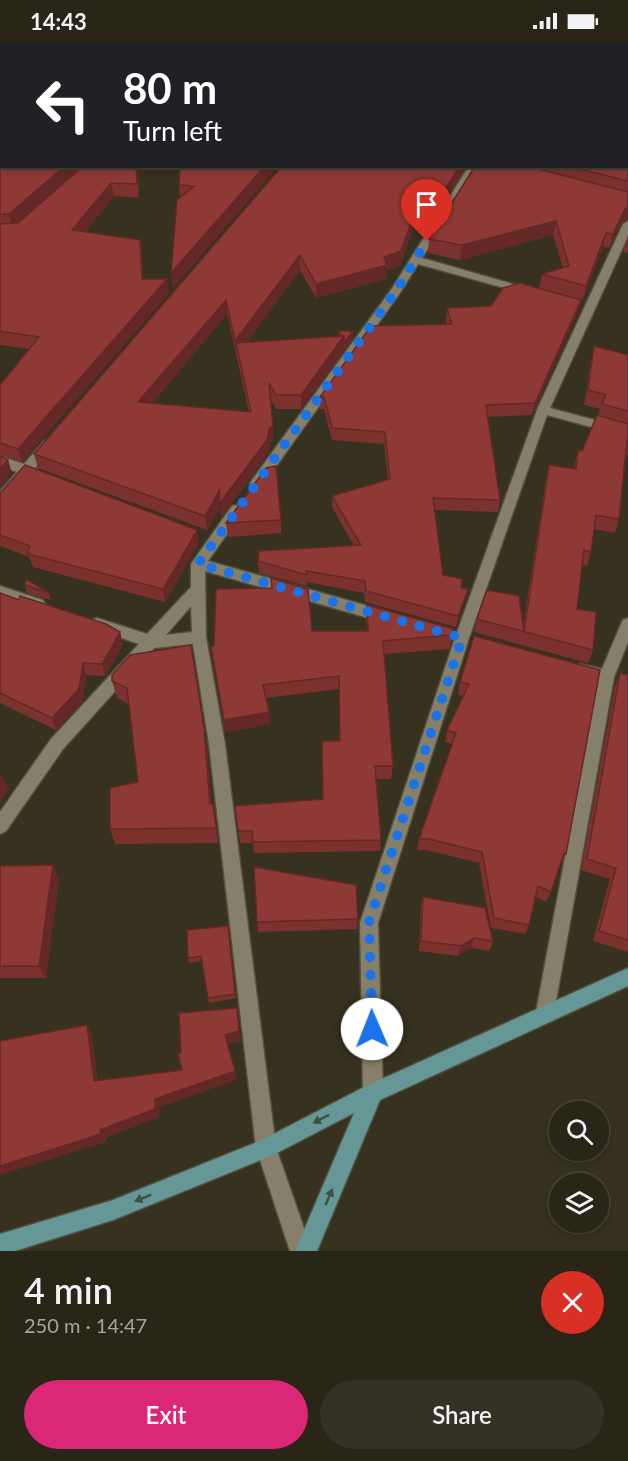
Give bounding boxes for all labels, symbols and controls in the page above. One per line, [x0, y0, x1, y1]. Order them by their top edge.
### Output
text: 14:43 [30, 8, 87, 35]
text: 80 m [123, 63, 217, 113]
icon: left [24, 66, 102, 144]
text: Turn left [123, 114, 222, 147]
pin [401, 179, 452, 241]
icon: arrive [410, 188, 443, 221]
position arrow [340, 997, 404, 1061]
map controls [549, 1101, 609, 1233]
button: search [549, 1101, 609, 1161]
one-way arrow [313, 1115, 330, 1124]
button: layers [549, 1173, 609, 1233]
one-way arrow [325, 1188, 334, 1206]
one-way arrow [134, 1194, 152, 1203]
text: 4 min [24, 1268, 113, 1312]
button: close [541, 1271, 604, 1334]
text: 250 m · 14:47 [24, 1313, 147, 1337]
button: Exit [24, 1380, 308, 1449]
button: Share [320, 1380, 604, 1449]

